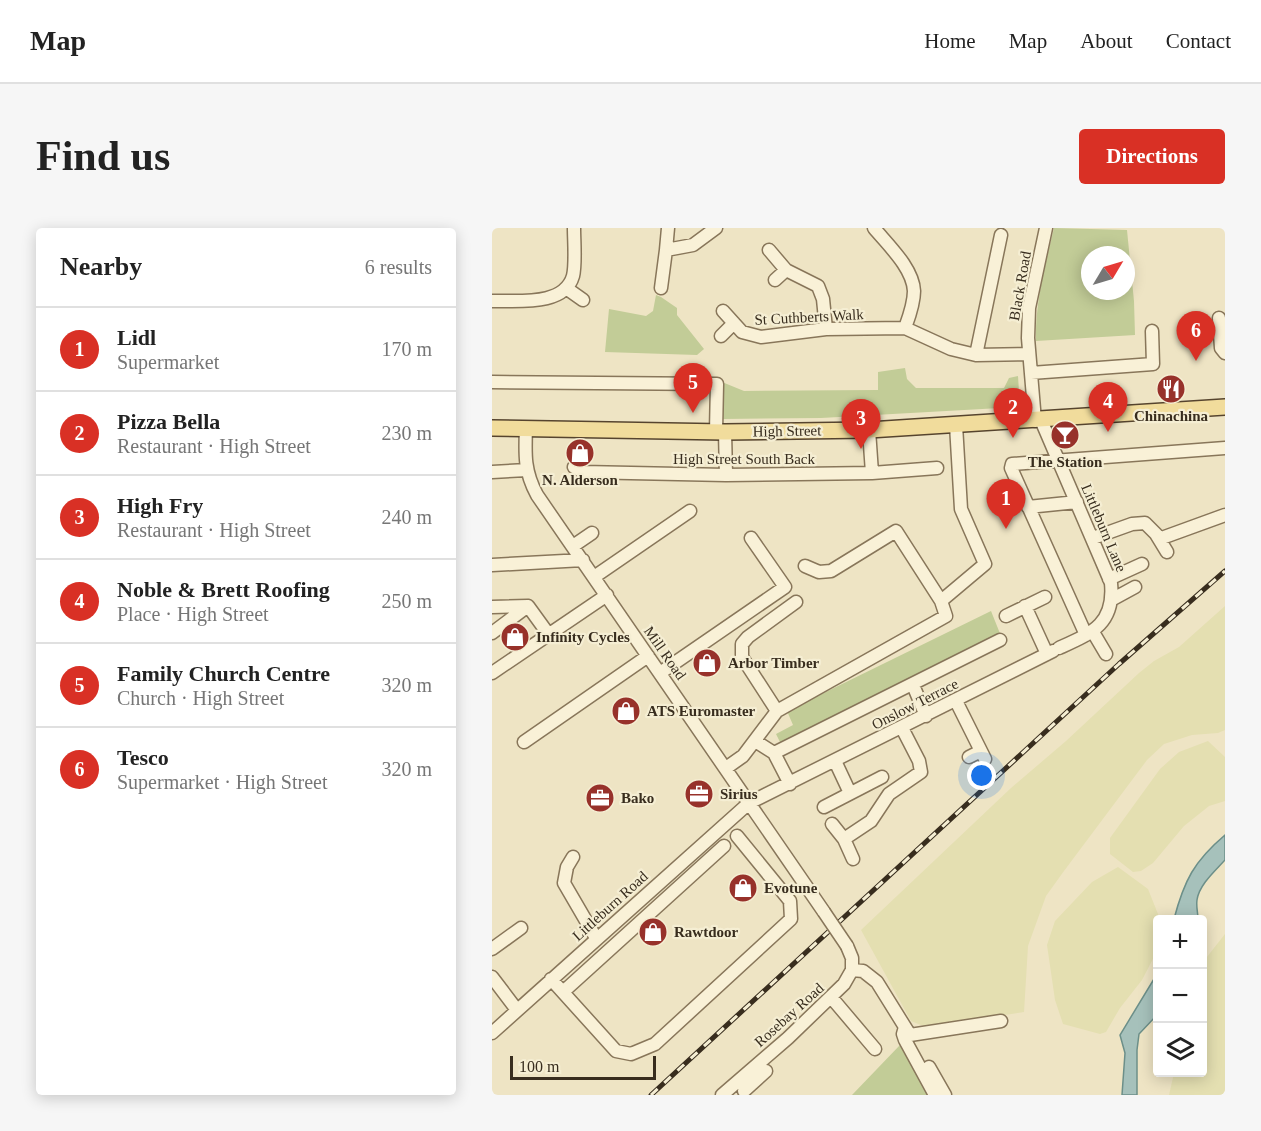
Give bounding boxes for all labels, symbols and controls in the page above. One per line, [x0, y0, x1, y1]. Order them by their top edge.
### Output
text: Map [30, 25, 86, 56]
text: Home [924, 29, 976, 53]
text: Map [1009, 29, 1047, 53]
text: About [1080, 29, 1133, 53]
text: Contact [1166, 29, 1231, 53]
button: Directions [1079, 129, 1225, 184]
text: Find us [36, 133, 170, 179]
north arrow [1081, 246, 1135, 300]
street label: Black Road [1006, 249, 1034, 322]
text: Nearby [60, 252, 142, 281]
text: 6 results [365, 256, 432, 278]
street label: St Cuthberts Walk [754, 306, 865, 328]
pin: 6 [1176, 312, 1216, 361]
text: Lidl [117, 325, 156, 350]
text: 1 [75, 338, 85, 360]
text: 170 m [381, 338, 432, 360]
text: Supermarket [117, 351, 219, 373]
pin: 5 [674, 364, 712, 413]
restaurant icon: Chinachina [1155, 373, 1187, 405]
pin: 4 [1088, 382, 1128, 432]
pin: 2 [994, 388, 1032, 438]
pin: 3 [842, 400, 880, 449]
place label: Chinachina [1134, 408, 1209, 424]
text: Pizza Bella [117, 409, 220, 434]
bar icon: The Station [1049, 419, 1081, 451]
text: 2 [75, 422, 85, 444]
text: 230 m [381, 422, 432, 444]
street label: High Street [752, 422, 822, 440]
text: Restaurant · High Street [117, 435, 311, 457]
shop icon: N. Alderson [564, 437, 596, 469]
street label: High Street South Back [673, 451, 816, 467]
place label: The Station [1028, 454, 1103, 470]
place label: N. Alderson [542, 472, 619, 488]
pin: 1 [986, 480, 1026, 529]
street label: Littleburn Lane [1078, 482, 1130, 575]
text: High Fry [117, 493, 203, 518]
text: 3 [75, 506, 85, 528]
text: 240 m [381, 506, 432, 528]
text: Restaurant · High Street [117, 519, 311, 541]
text: Noble & Brett Roofing [117, 577, 330, 602]
text: 4 [75, 590, 85, 612]
text: 250 m [381, 590, 432, 612]
text: Place · High Street [117, 603, 269, 625]
shop icon: Infinity Cycles [499, 621, 531, 653]
street label: Mill Road [641, 623, 689, 683]
place label: Infinity Cycles [536, 629, 630, 645]
shop icon: Arbor Timber [691, 647, 723, 679]
place label: Arbor Timber [728, 655, 820, 671]
text: Family Church Centre [117, 661, 330, 686]
text: 5 [75, 674, 85, 696]
text: 320 m [381, 674, 432, 696]
street label: Onslow Terrace [869, 675, 961, 733]
text: Church · High Street [117, 687, 284, 709]
shop icon: ATS Euromaster [610, 695, 642, 727]
place label: ATS Euromaster [647, 703, 756, 719]
text: Tesco [117, 745, 169, 770]
text: 6 [75, 758, 85, 780]
text: 320 m [381, 758, 432, 780]
your location [967, 761, 996, 790]
text: Supermarket · High Street [117, 771, 328, 793]
office icon: Sirius [683, 778, 715, 810]
office icon: Bako [584, 782, 616, 814]
place label: Sirius [720, 786, 758, 802]
place label: Bako [621, 790, 654, 806]
street label: Littleburn Road [569, 868, 651, 944]
shop icon: Evotune [727, 872, 759, 904]
place label: Evotune [764, 880, 818, 896]
map controls [1153, 915, 1207, 1077]
button: + [1153, 915, 1207, 969]
shop icon: Rawtdoor [637, 916, 669, 948]
place label: Rawtdoor [674, 924, 739, 940]
button: − [1153, 969, 1207, 1023]
street label: Rosebay Road [751, 980, 827, 1050]
button: layers [1153, 1023, 1207, 1077]
scale bar [510, 1053, 656, 1080]
text: 100 m [519, 1058, 559, 1075]

